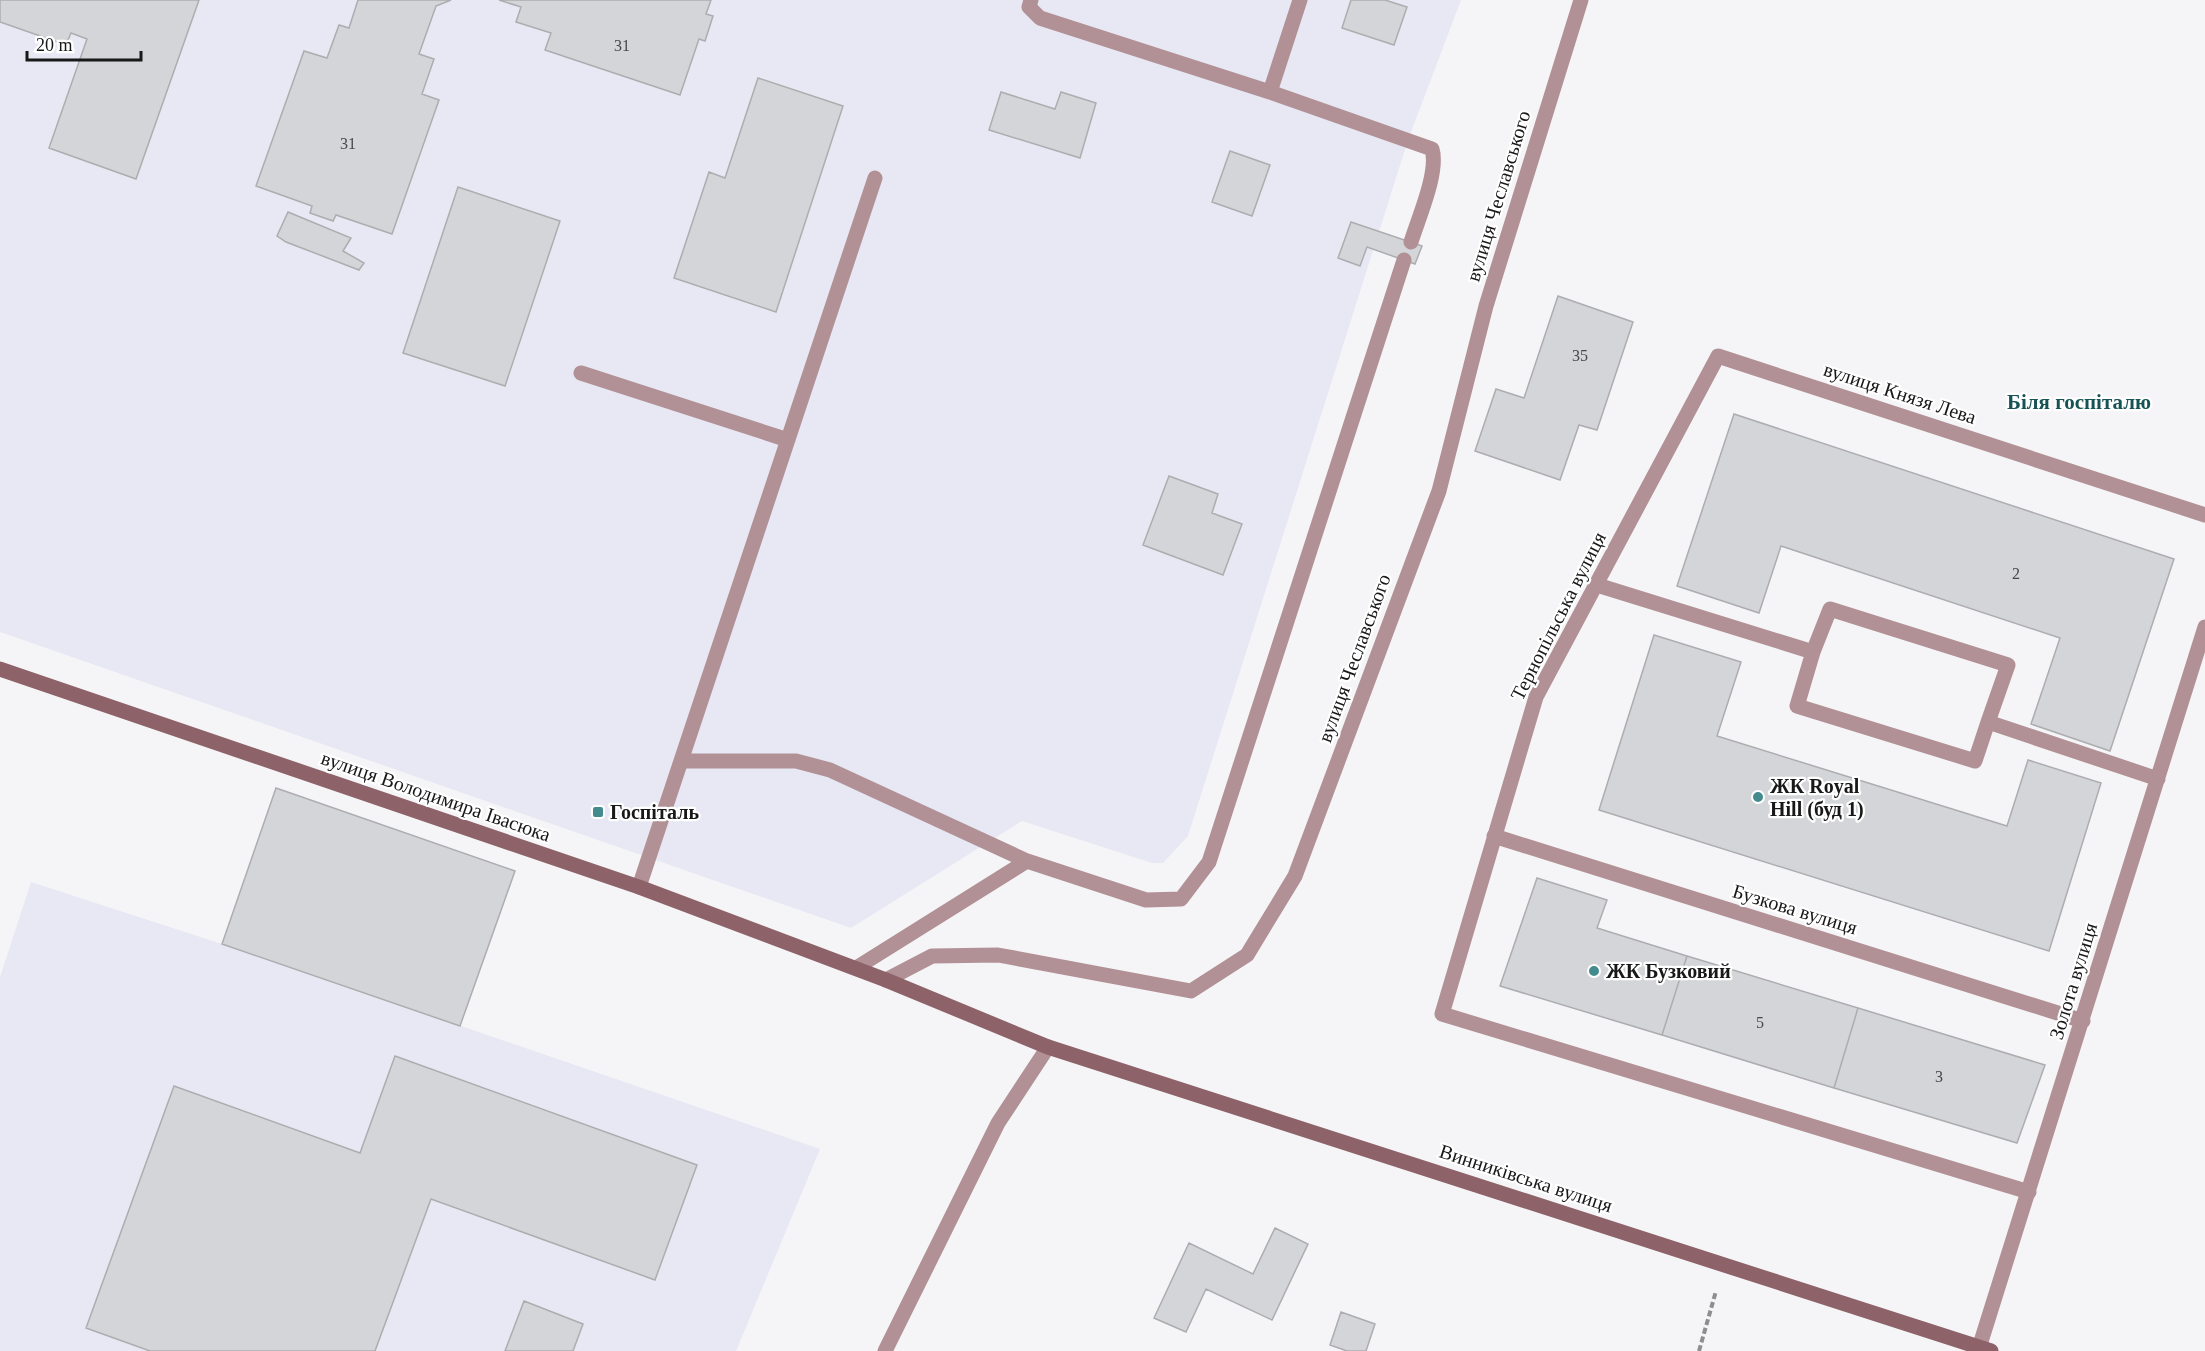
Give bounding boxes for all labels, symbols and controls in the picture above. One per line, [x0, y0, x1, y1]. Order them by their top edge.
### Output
scale bar [27, 24, 141, 62]
text: 20 m [36, 35, 73, 55]
house number: 31 [614, 37, 630, 54]
street label: вулиця Чеславського [1462, 108, 1535, 284]
house number: 31 [340, 135, 356, 152]
house number: 35 [1572, 347, 1588, 364]
street label: вулиця Князя Лева [1821, 358, 1979, 429]
district label: Біля госпіталю [2007, 390, 2151, 414]
street label: Тернопільська вулиця [1506, 528, 1611, 704]
house number: 2 [2012, 565, 2020, 582]
street label: вулиця Чеславського [1313, 571, 1396, 745]
street label: вулиця Володимира Івасюка [318, 746, 554, 847]
place label: ЖК Royal Hill (буд 1) [1770, 775, 1864, 821]
marker: ЖК Royal Hill (буд 1) [1751, 790, 1765, 804]
place label: Госпіталь [610, 801, 699, 823]
marker: Госпіталь [591, 805, 605, 819]
street label: Бузкова вулиця [1730, 880, 1860, 939]
street label: Золота вулиця [2045, 920, 2102, 1042]
place label: ЖК Бузковий [1606, 960, 1731, 983]
marker: ЖК Бузковий [1587, 964, 1601, 978]
house number: 5 [1756, 1014, 1764, 1031]
house number: 3 [1935, 1068, 1943, 1085]
street label: Винниківська вулиця [1436, 1140, 1615, 1217]

